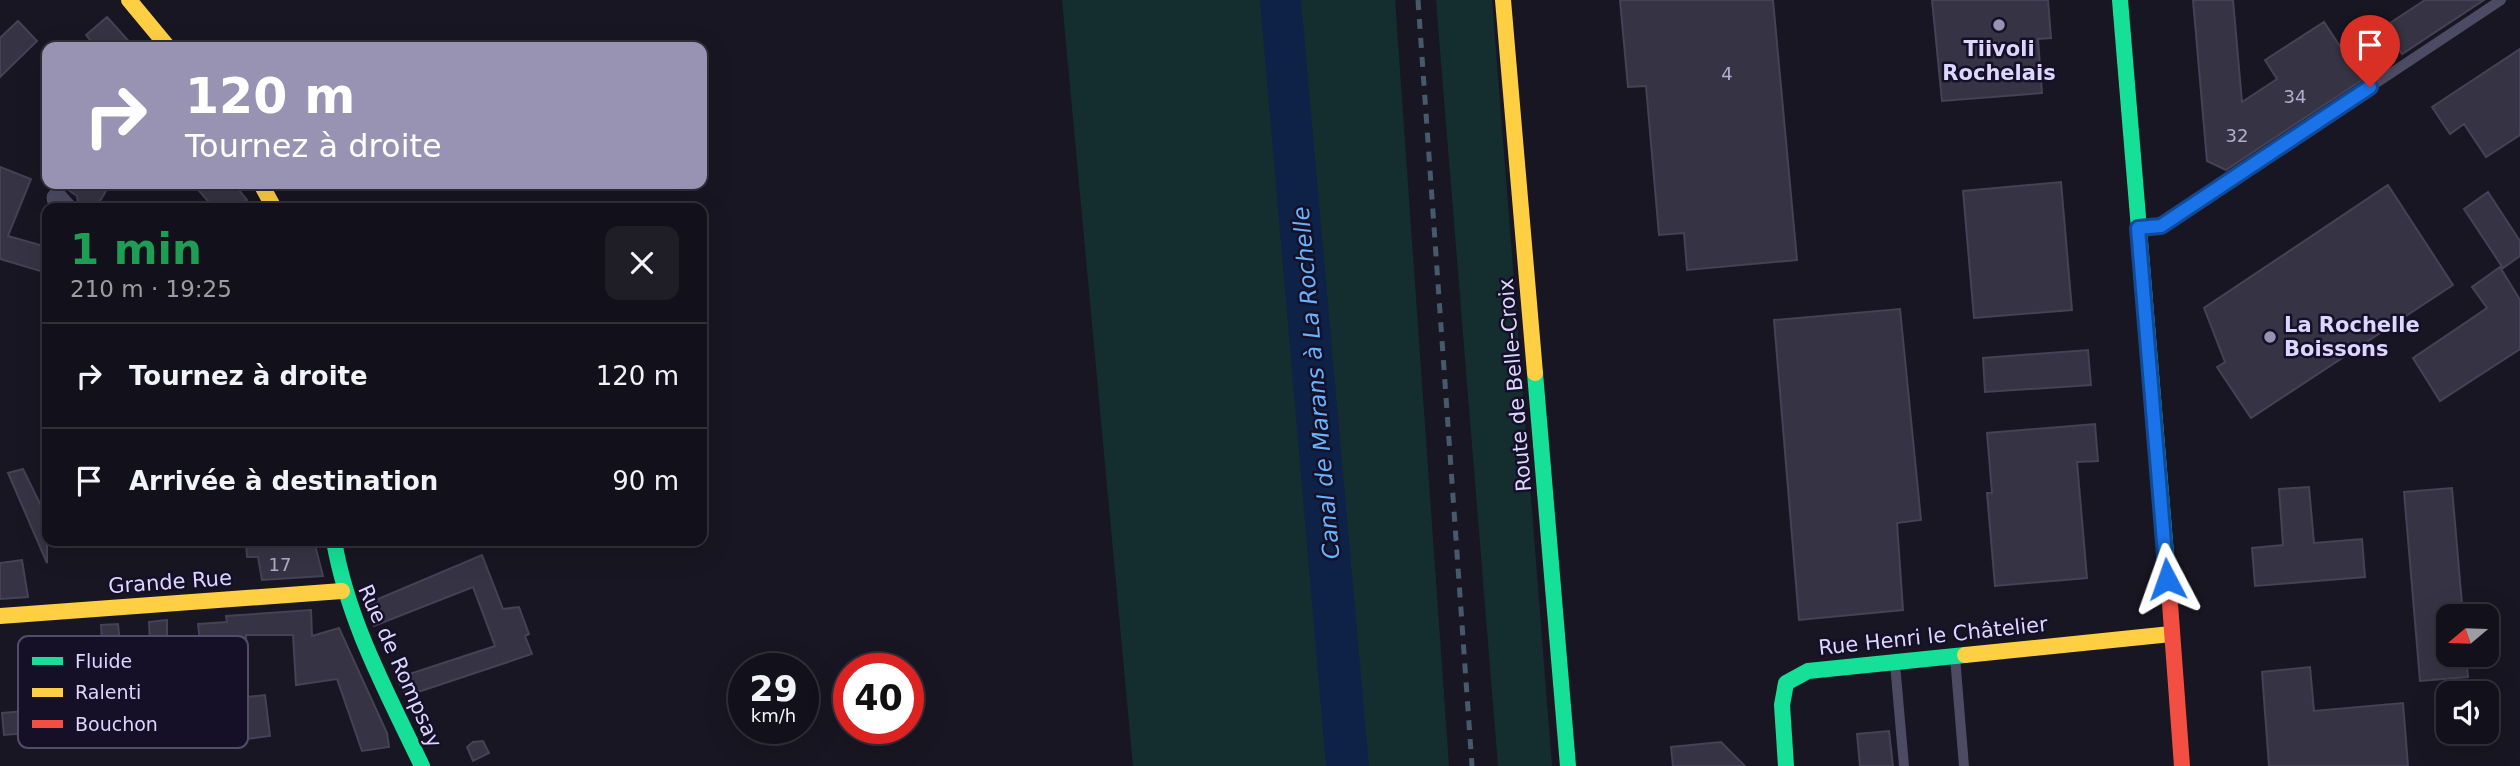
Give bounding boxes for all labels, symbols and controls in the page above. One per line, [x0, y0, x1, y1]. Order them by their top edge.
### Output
pin [2340, 15, 2400, 87]
marker: Tiivoli Rochelais [1991, 17, 2007, 33]
icon: arrive [2351, 26, 2389, 64]
place label: Tiivoli Rochelais [1942, 37, 2056, 85]
house number: 4 [1721, 63, 1733, 84]
text: 120 m [185, 68, 355, 125]
icon: right [70, 70, 161, 161]
house number: 34 [2284, 86, 2306, 107]
house number: 32 [2226, 125, 2248, 146]
text: Tournez à droite [185, 127, 442, 165]
water label: Canal de Marans à La Rochelle [1288, 206, 1344, 560]
text: 1 min [70, 225, 202, 274]
button: close [605, 226, 679, 300]
text: 210 m · 19:25 [70, 276, 232, 302]
street label: Route de Belle-Croix [1494, 277, 1536, 493]
place label: La Rochelle Boissons [2284, 313, 2420, 361]
marker: La Rochelle Boissons [2262, 329, 2278, 345]
icon: right [70, 357, 108, 395]
text: Tournez à droite [129, 361, 368, 391]
text: 120 m [596, 361, 679, 391]
icon: arrive [70, 462, 108, 500]
text: Arrivée à destination [129, 466, 438, 496]
text: 90 m [612, 466, 679, 496]
position arrow [2130, 542, 2204, 616]
house number: 17 [269, 554, 291, 575]
street label: Grande Rue [107, 566, 233, 598]
street label: Rue de Rompsay [353, 581, 447, 751]
north arrow [2436, 604, 2499, 667]
map controls [2436, 604, 2499, 744]
street label: Rue Henri le Châtelier [1817, 612, 2049, 660]
legend [18, 636, 248, 748]
text: Fluide [75, 650, 132, 672]
speed limit sign: 40 [833, 653, 924, 744]
text: 29 [749, 669, 798, 709]
text: Ralenti [75, 681, 141, 703]
button: sound [2436, 681, 2499, 744]
text: km/h [751, 705, 796, 726]
text: Bouchon [75, 713, 158, 735]

